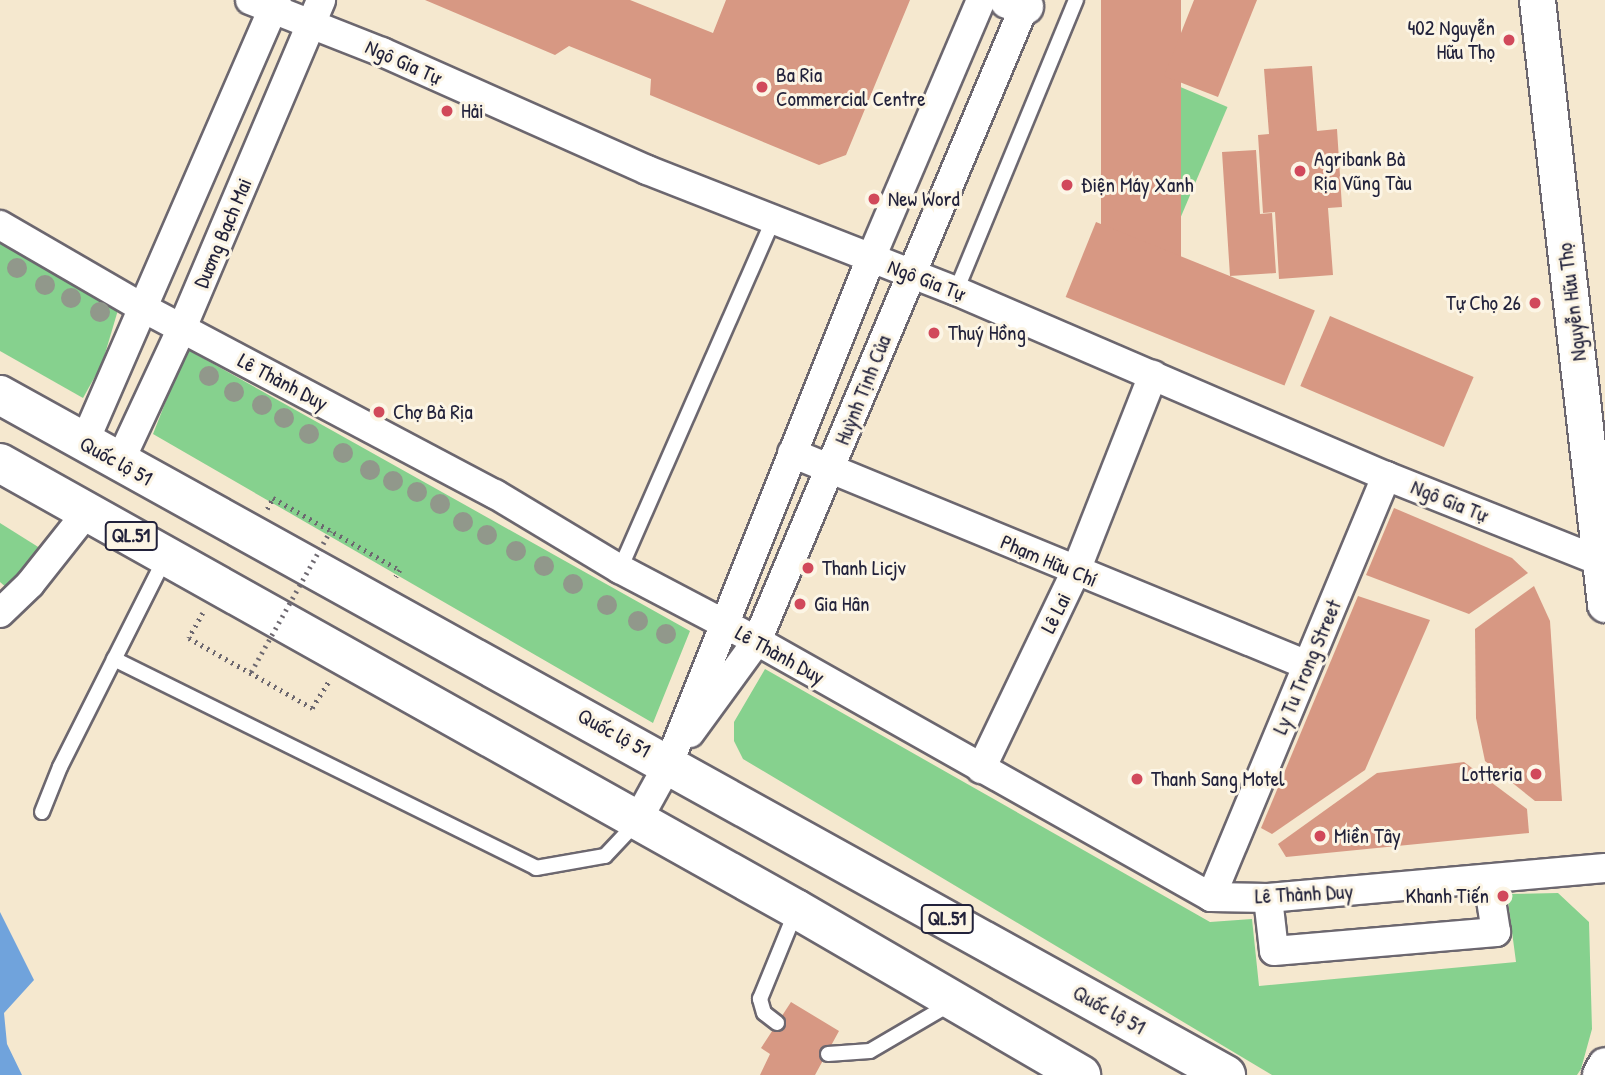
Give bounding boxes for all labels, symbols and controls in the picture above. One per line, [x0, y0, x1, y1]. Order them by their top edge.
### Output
place label: 402 Nguyễn Hữu Thọ [1407, 15, 1495, 65]
marker: 402 Nguyễn Hữu Thọ [1501, 32, 1517, 48]
street label: Ngô Gia Tự [361, 34, 445, 90]
place label: Ba Ria Commercial Centre [776, 62, 925, 112]
marker: Ba Ria Commercial Centre [754, 79, 770, 95]
place label: Hải [461, 98, 484, 124]
marker: Hải [439, 103, 455, 119]
place label: Agribank Bà Rịa Vũng Tàu [1314, 146, 1412, 196]
marker: Agribank Bà Rịa Vũng Tàu [1292, 163, 1308, 179]
place label: Điện Máy Xanh [1081, 172, 1194, 198]
street label: Dương Bạch Mai [189, 174, 257, 292]
marker: Điện Máy Xanh [1059, 177, 1075, 193]
place label: New Word [888, 186, 960, 212]
marker: New Word [866, 191, 882, 207]
street label: Nguyễn Hữu Thọ [1552, 241, 1592, 363]
street label: Ngô Gia Tự [884, 254, 968, 306]
place label: Tự Chọ 26 [1446, 290, 1521, 316]
marker: Tự Chọ 26 [1527, 295, 1543, 311]
place label: Thuý Hồng [948, 320, 1026, 346]
marker: Thuý Hồng [926, 325, 942, 341]
street label: Huỳnh Tịnh Của [830, 331, 896, 449]
street label: Lê Thành Duy [234, 348, 332, 416]
place label: Chợ Bà Rịa [393, 399, 473, 425]
marker: Chợ Bà Rịa [371, 404, 387, 420]
street label: Quốc lộ 51 [75, 431, 157, 491]
street label: Ngô Gia Tự [1407, 474, 1491, 528]
road number: QL.51 [103, 520, 159, 552]
street label: Phạm Hữu Chí [997, 529, 1101, 593]
place label: Thanh Licjv [822, 555, 906, 581]
marker: Thanh Licjv [800, 560, 816, 576]
street label: Lê Lai [1036, 589, 1076, 637]
place label: Gia Hân [814, 591, 869, 617]
marker: Gia Hân [792, 596, 808, 612]
street label: Ly Tu Trong Street [1267, 596, 1347, 738]
street label: Lê Thành Duy [731, 620, 829, 690]
street label: Quốc lộ 51 [573, 703, 655, 763]
place label: Lotteria [1462, 761, 1522, 787]
place label: Thanh Sang Motel [1151, 766, 1285, 792]
marker: Lotteria [1528, 766, 1544, 782]
marker: Thanh Sang Motel [1129, 771, 1145, 787]
place label: Miền Tây [1334, 823, 1401, 849]
marker: Miền Tây [1312, 828, 1328, 844]
street label: Lê Thành Duy [1254, 879, 1354, 909]
place label: Khanh Tiến [1405, 883, 1489, 909]
marker: Khanh Tiến [1495, 888, 1511, 904]
road number: QL.51 [919, 903, 975, 934]
street label: Quốc lộ 51 [1068, 980, 1150, 1040]

